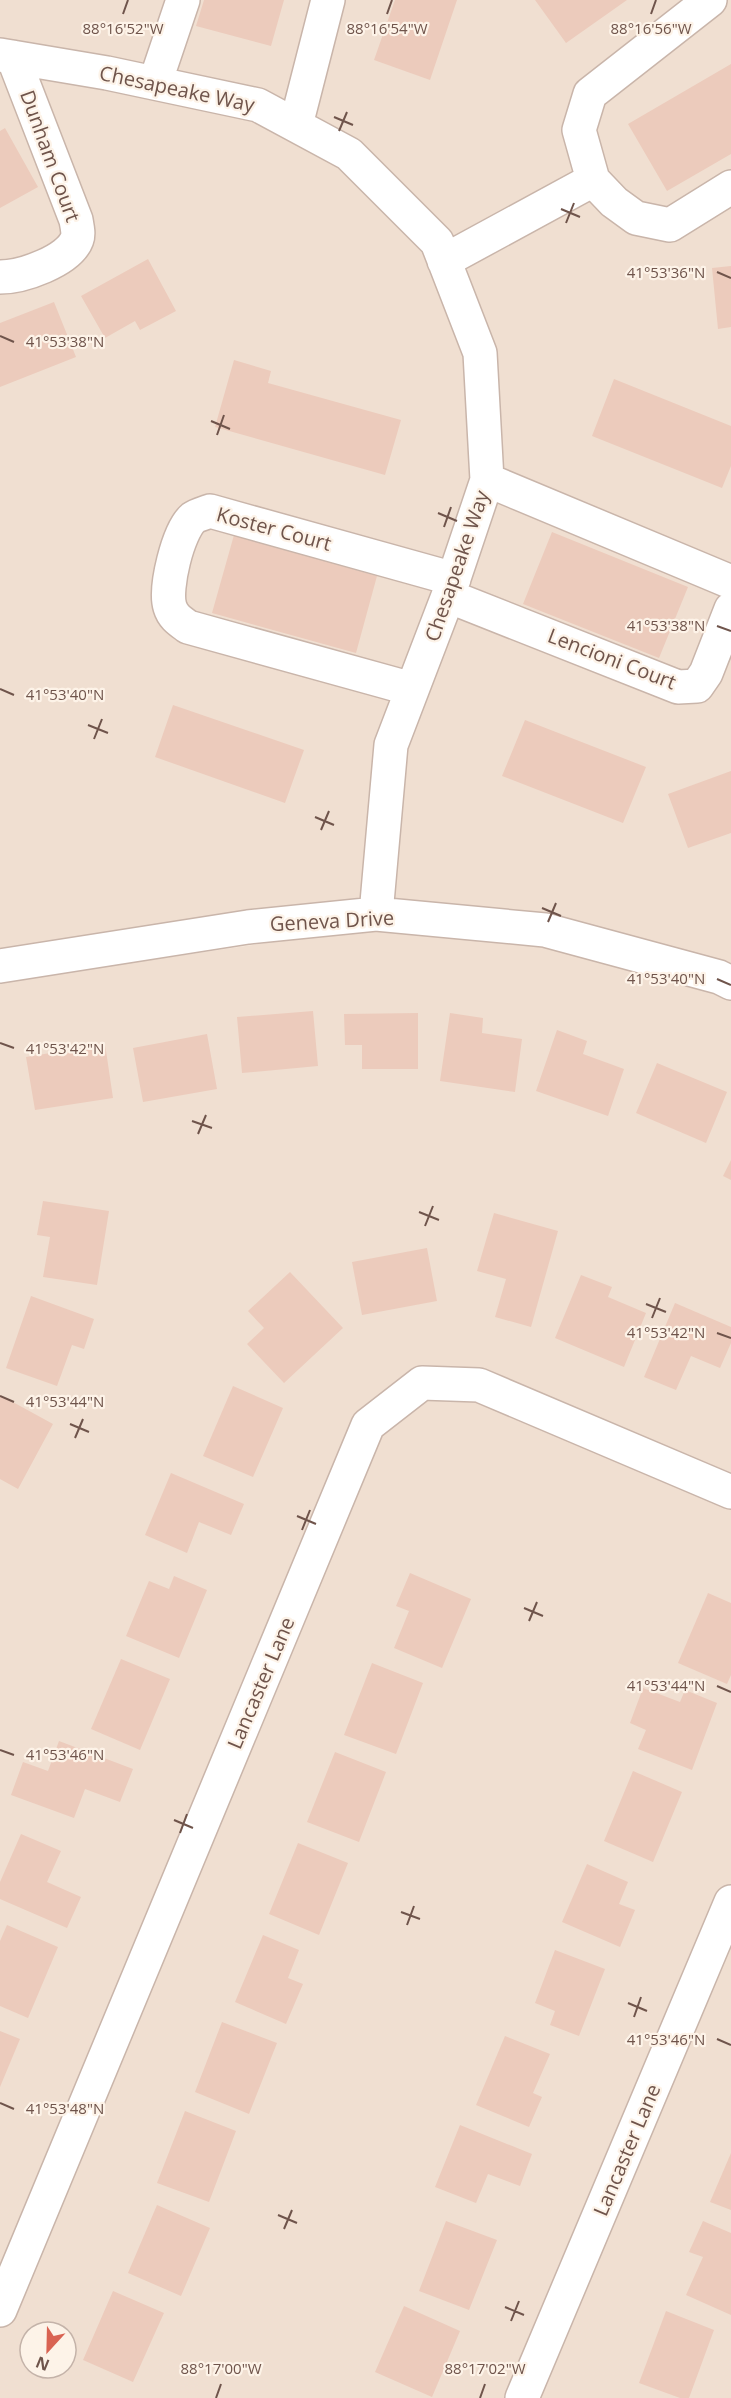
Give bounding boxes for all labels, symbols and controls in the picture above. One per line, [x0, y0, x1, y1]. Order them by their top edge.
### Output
text: 88°16'52"W [83, 18, 164, 38]
text: 88°16'54"W [347, 18, 428, 38]
text: 88°16'56"W [611, 18, 692, 38]
street label: Chesapeake Way [97, 59, 258, 118]
street label: Dunham Court [14, 86, 87, 225]
text: 41°53'36"N [627, 262, 705, 282]
text: 41°53'38"N [26, 331, 104, 351]
street label: Chesapeake Way [418, 486, 495, 645]
street label: Koster Court [214, 500, 334, 557]
text: 41°53'38"N [627, 615, 705, 635]
street label: Lencioni Court [544, 622, 680, 695]
text: 41°53'40"N [26, 684, 104, 704]
street label: Geneva Drive [269, 904, 395, 937]
text: 41°53'40"N [627, 968, 705, 988]
text: 41°53'42"N [26, 1038, 104, 1058]
text: 41°53'42"N [627, 1322, 705, 1342]
text: 41°53'44"N [26, 1391, 104, 1411]
street label: Lancaster Lane [221, 1613, 300, 1753]
text: 41°53'44"N [627, 1675, 705, 1695]
text: 41°53'46"N [26, 1744, 104, 1764]
text: 41°53'46"N [627, 2029, 705, 2049]
street label: Lancaster Lane [587, 2080, 666, 2220]
text: 41°53'48"N [26, 2098, 104, 2118]
north arrow [18, 2320, 78, 2380]
text: N [32, 2351, 53, 2377]
text: 88°17'00"W [181, 2358, 262, 2378]
text: 88°17'02"W [445, 2358, 526, 2378]

